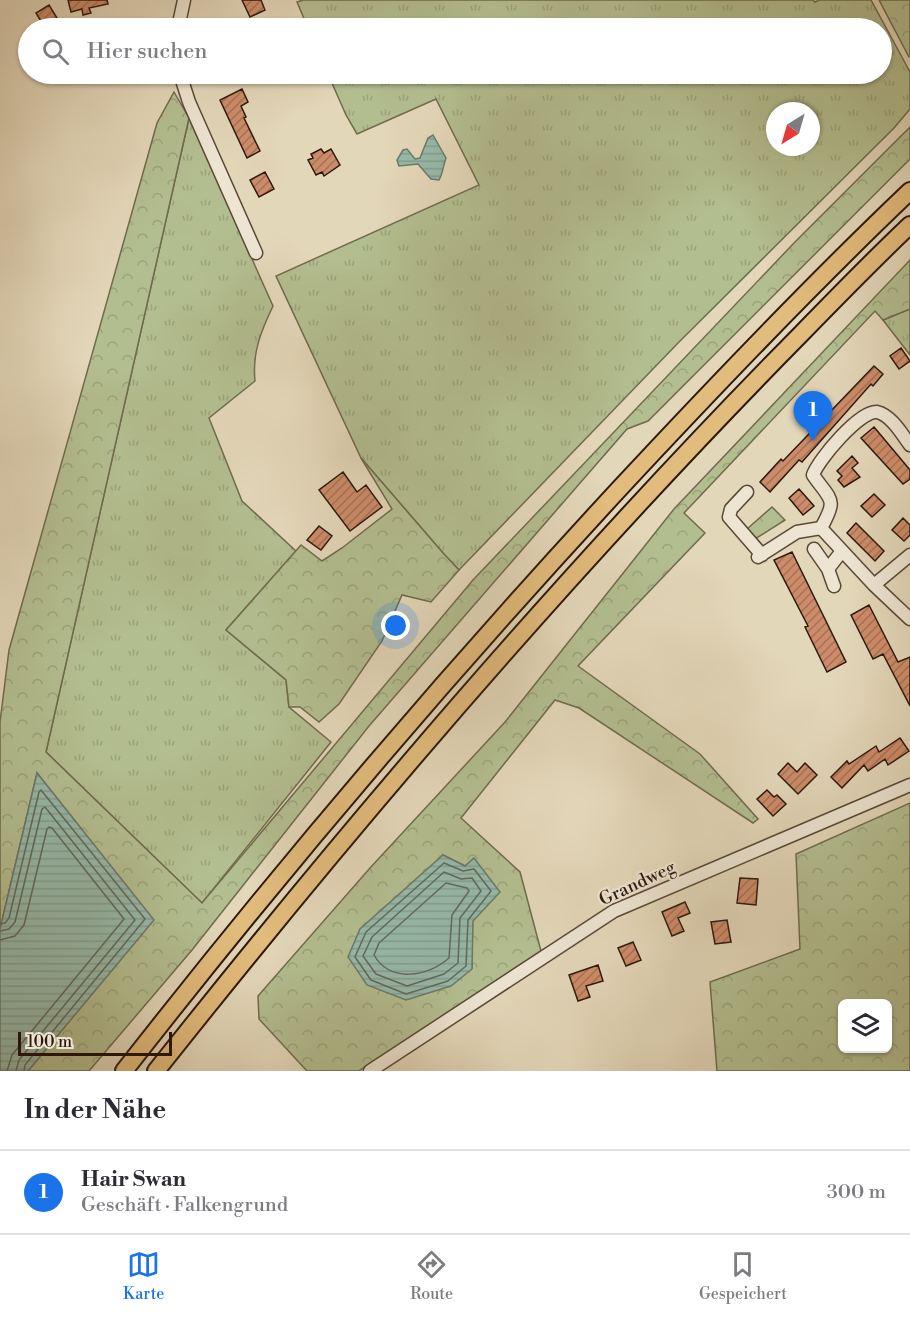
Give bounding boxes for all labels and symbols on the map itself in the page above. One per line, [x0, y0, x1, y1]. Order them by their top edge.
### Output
north arrow [766, 102, 820, 156]
pin: 1 [794, 392, 832, 441]
your location [381, 611, 410, 640]
street label: Grandweg [595, 855, 680, 911]
scale bar [18, 1029, 172, 1056]

